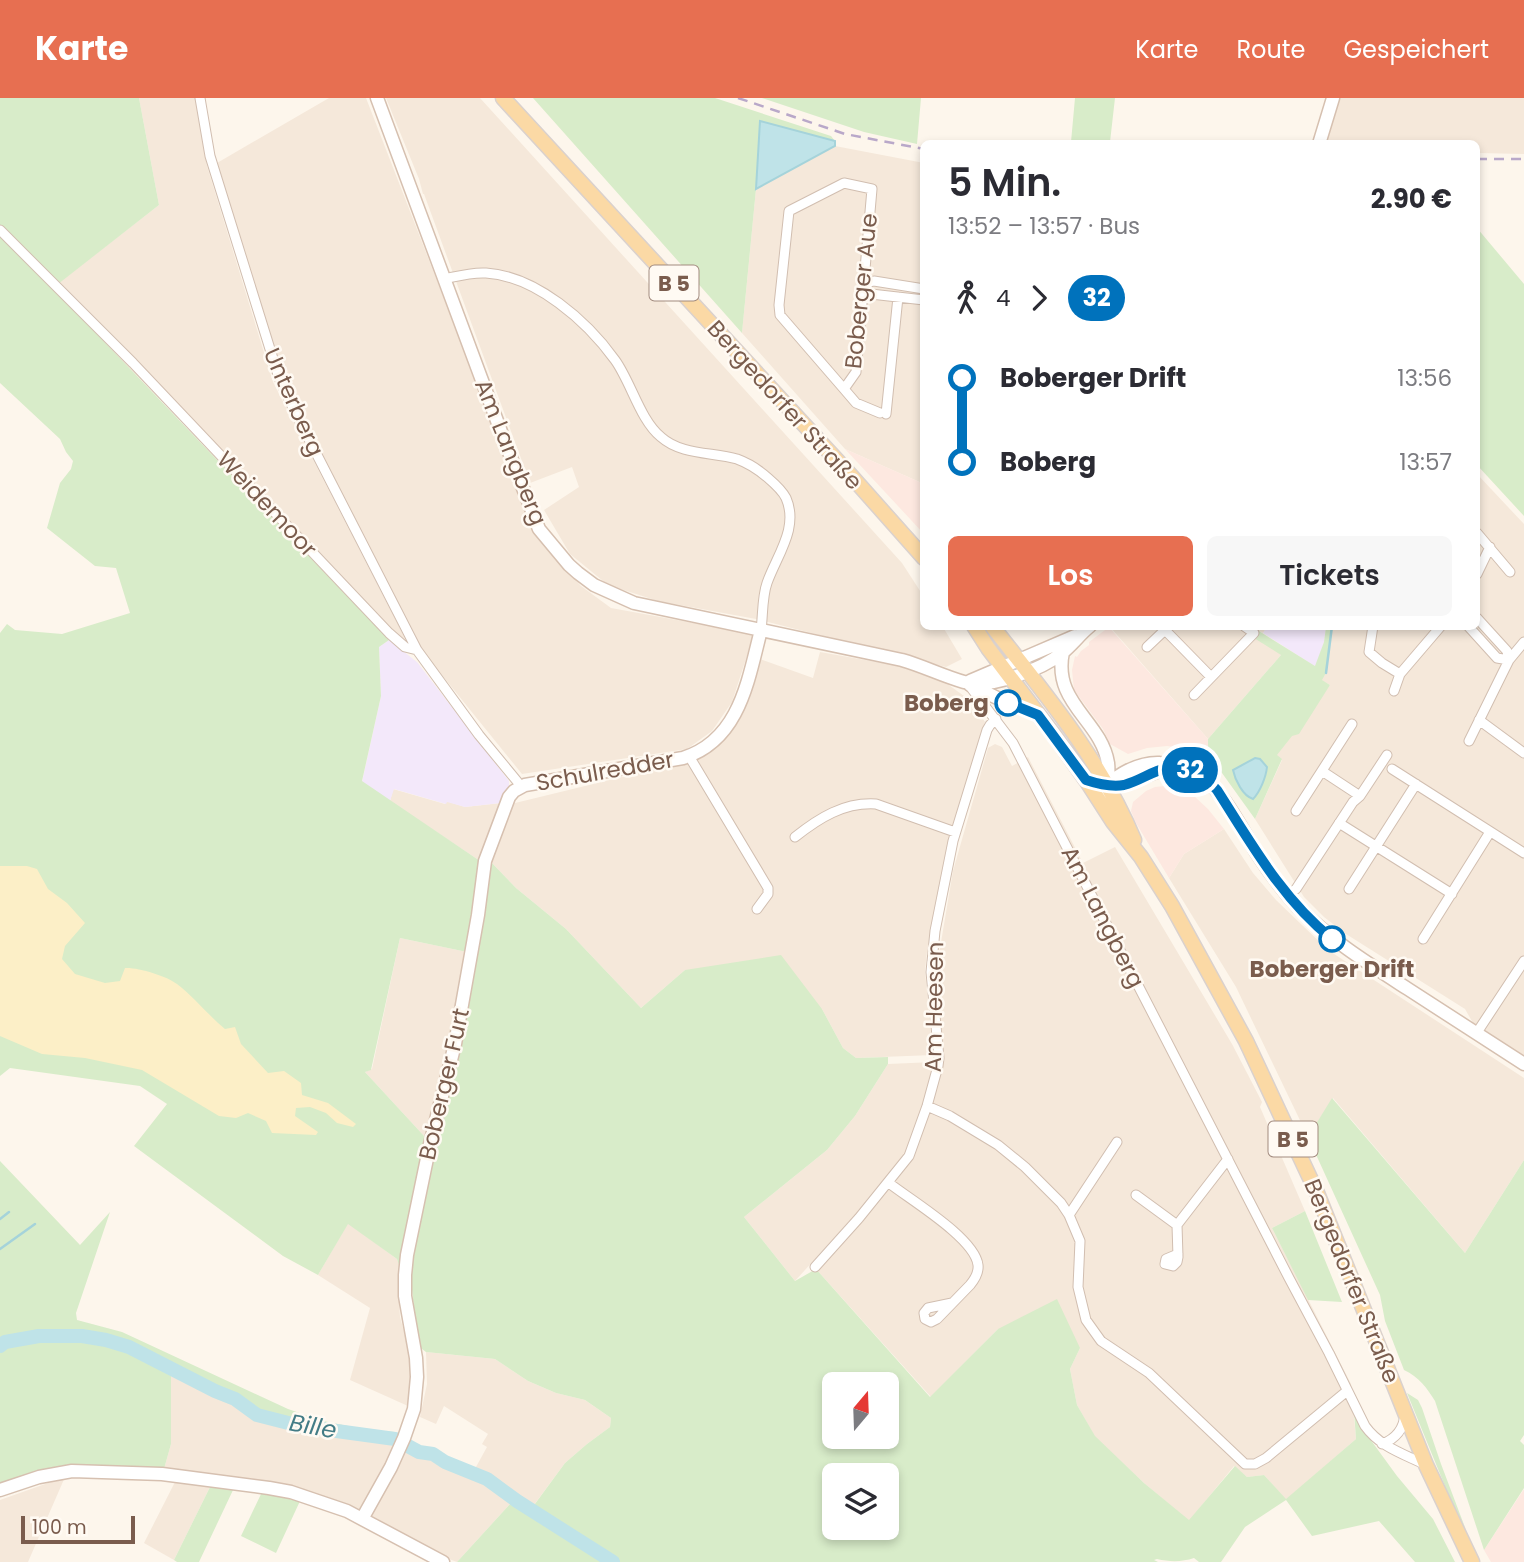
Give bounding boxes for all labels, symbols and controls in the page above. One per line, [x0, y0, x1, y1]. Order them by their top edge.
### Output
text: Karte [35, 25, 128, 72]
text: Karte [1135, 33, 1198, 66]
text: Route [1236, 33, 1305, 66]
text: Gespeichert [1343, 33, 1489, 66]
text: 5 Min. [948, 156, 1061, 209]
text: 2.90 € [1371, 181, 1452, 217]
text: 13:52 – 13:57 · Bus [948, 210, 1140, 242]
street label: Boberger Aue [837, 212, 885, 370]
road number: B 5 [650, 266, 698, 300]
icon: walk [948, 279, 986, 317]
icon: forward [1020, 279, 1058, 317]
text: 32 [1082, 281, 1111, 314]
text: 4 [996, 282, 1010, 314]
street label: Bergedorfer Straße [700, 313, 870, 497]
street label: Unterberg [256, 343, 332, 461]
text: Boberger Drift [1000, 360, 1186, 396]
text: 13:56 [1397, 362, 1452, 394]
street label: Am Langberg [467, 374, 555, 530]
street label: Weidemoor [210, 444, 324, 564]
text: Boberg [1000, 444, 1096, 480]
text: 13:57 [1399, 446, 1452, 478]
button: Los [948, 536, 1193, 616]
button: Tickets [1207, 536, 1452, 616]
place label: Boberg [904, 687, 989, 719]
marker: Boberg [995, 690, 1021, 716]
street label: Schulredder [534, 743, 676, 799]
line badge: 32 [1158, 747, 1222, 793]
text: 32 [1176, 753, 1204, 786]
street label: Am Langberg [1054, 841, 1152, 993]
marker: Boberger Drift [1319, 926, 1345, 952]
street label: Am Heesen [917, 941, 951, 1073]
place label: Boberger Drift [1250, 953, 1414, 985]
street label: Boberger Furt [411, 1005, 477, 1163]
road number: B 5 [1268, 1122, 1318, 1156]
street label: Bergedorfer Straße [1296, 1174, 1408, 1388]
north arrow [822, 1372, 900, 1449]
map controls [822, 1372, 899, 1540]
water label: Bille [287, 1406, 339, 1446]
button: layers [822, 1463, 899, 1540]
scale bar [21, 1513, 135, 1545]
text: 100 m [32, 1514, 87, 1541]

